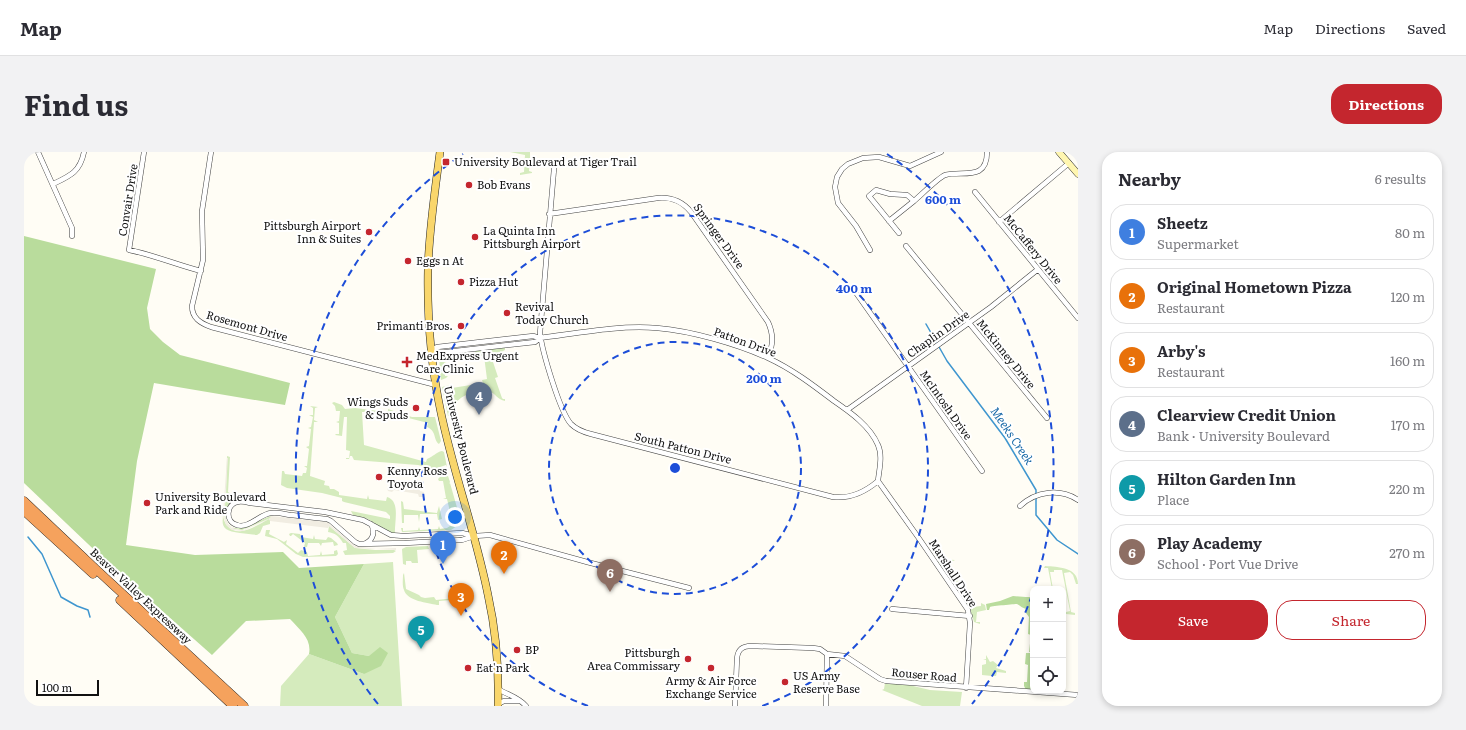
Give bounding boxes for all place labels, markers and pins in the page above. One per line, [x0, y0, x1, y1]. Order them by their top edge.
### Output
place label: University Boulevard at Tiger Trail [454, 153, 637, 169]
marker: University Boulevard at Tiger Trail [441, 157, 451, 167]
place label: Bob Evans [477, 176, 530, 192]
marker: Bob Evans [464, 180, 474, 190]
place label: Pittsburgh Airport Inn & Suites [264, 217, 362, 246]
place label: La Quinta Inn Pittsburgh Airport [483, 222, 581, 251]
marker: Pittsburgh Airport Inn & Suites [364, 227, 374, 237]
marker: La Quinta Inn Pittsburgh Airport [470, 232, 480, 242]
place label: Eggs n At [416, 252, 464, 268]
marker: Eggs n At [403, 256, 413, 266]
place label: Pizza Hut [469, 273, 519, 289]
marker: Pizza Hut [456, 277, 466, 287]
place label: Revival Today Church [515, 298, 589, 327]
marker: Revival Today Church [502, 308, 512, 318]
place label: Primanti Bros. [376, 317, 453, 333]
marker: Primanti Bros. [456, 321, 466, 331]
place label: MedExpress Urgent Care Clinic [416, 347, 519, 376]
marker: MedExpress Urgent Care Clinic [401, 356, 413, 368]
pin: 4 [466, 382, 492, 415]
place label: Wings Suds & Spuds [347, 393, 408, 422]
marker: Wings Suds & Spuds [411, 403, 421, 413]
centre of rings [668, 461, 682, 475]
place label: Kenny Ross Toyota [387, 462, 447, 491]
marker: Kenny Ross Toyota [374, 472, 384, 482]
place label: University Boulevard Park and Ride [155, 488, 267, 517]
marker: University Boulevard Park and Ride [142, 498, 152, 508]
pin: 1 [430, 531, 456, 564]
pin: 2 [491, 541, 517, 574]
pin: 6 [597, 559, 623, 592]
pin: 3 [448, 583, 474, 616]
pin: 5 [408, 616, 434, 649]
place label: BP [525, 641, 539, 657]
place label: Pittsburgh Area Commissary [587, 644, 681, 673]
marker: BP [512, 645, 522, 655]
marker: Pittsburgh Area Commissary [683, 654, 693, 664]
place label: Eat'n Park [476, 659, 530, 675]
marker: Eat'n Park [463, 663, 473, 673]
marker: Army & Air Force Exchange Service [706, 663, 716, 673]
place label: US Army Reserve Base [793, 667, 860, 696]
place label: Army & Air Force Exchange Service [665, 672, 757, 701]
marker: US Army Reserve Base [780, 677, 790, 687]

